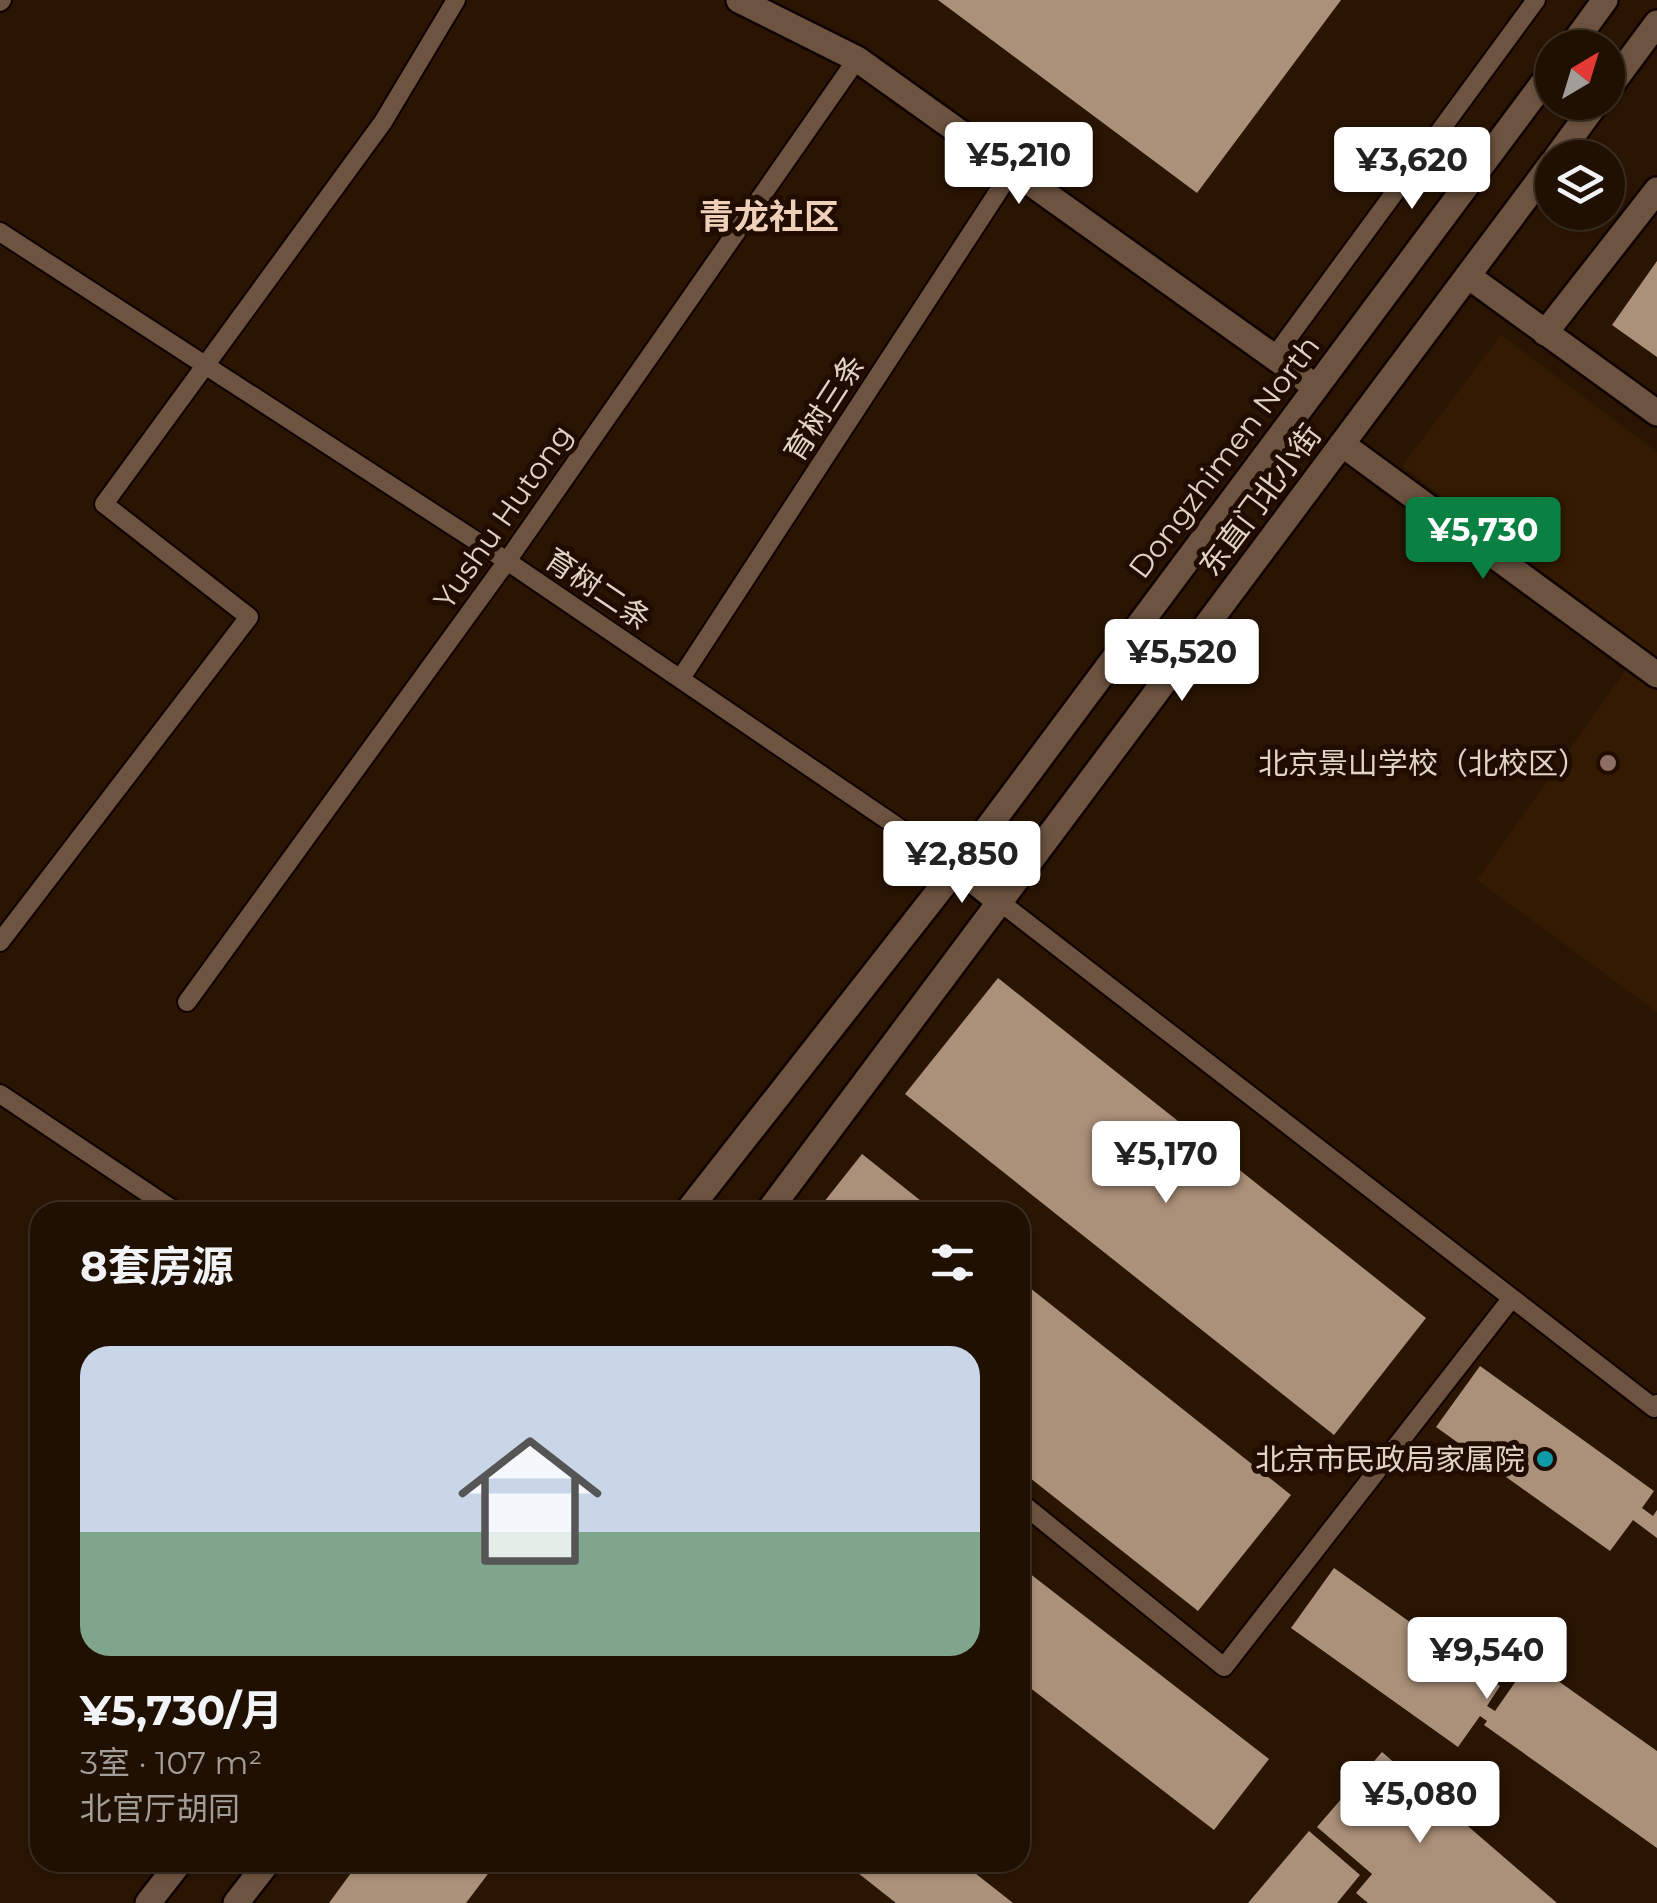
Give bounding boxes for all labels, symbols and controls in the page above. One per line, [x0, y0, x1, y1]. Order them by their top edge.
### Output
north arrow [1535, 30, 1625, 120]
map controls [1535, 30, 1625, 230]
pin: ¥5,210 [938, 122, 1100, 207]
pin: ¥3,620 [1331, 127, 1493, 212]
text: ¥5,210 [967, 135, 1071, 174]
text: ¥3,620 [1356, 140, 1468, 179]
button: layers [1535, 140, 1625, 230]
district label: 青龙社区 [699, 195, 839, 238]
street label: Dongzhimen North [1121, 328, 1327, 586]
street label: 育树三条 [776, 348, 872, 468]
street label: 东直门北小街 [1191, 417, 1329, 583]
street label: Yushu Hutong [426, 418, 580, 616]
pin: ¥5,730 [1402, 497, 1564, 582]
text: ¥5,730 [1428, 510, 1538, 549]
street label: 育树二条 [538, 540, 658, 638]
pin: ¥5,520 [1101, 619, 1263, 704]
text: ¥5,520 [1127, 632, 1237, 671]
place label: 北京景山学校（北校区） [1258, 745, 1588, 782]
marker: 北京景山学校（北校区） [1597, 752, 1619, 774]
pin: ¥2,850 [881, 821, 1043, 906]
text: ¥2,850 [905, 834, 1019, 873]
pin: ¥5,170 [1085, 1121, 1247, 1206]
text: ¥5,170 [1114, 1134, 1218, 1173]
icon: filters [925, 1235, 980, 1290]
text: 8套房源 [80, 1240, 234, 1292]
icon: home [440, 1411, 620, 1591]
place label: 北京市民政局家属院 [1255, 1441, 1525, 1478]
marker: 北京市民政局家属院 [1534, 1448, 1556, 1470]
pin: ¥9,540 [1406, 1617, 1568, 1702]
text: ¥9,540 [1430, 1630, 1544, 1669]
text: ¥5,730/月 [80, 1684, 283, 1736]
text: 3室 · 107 m² [80, 1743, 262, 1782]
pin: ¥5,080 [1339, 1761, 1501, 1846]
text: ¥5,080 [1362, 1774, 1478, 1813]
text: 北官厅胡同 [80, 1789, 240, 1828]

